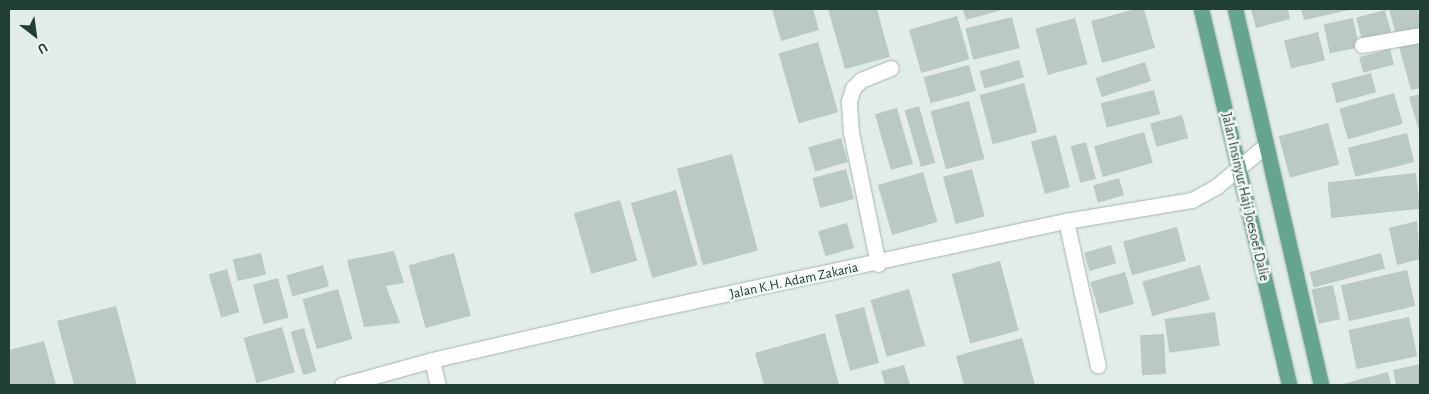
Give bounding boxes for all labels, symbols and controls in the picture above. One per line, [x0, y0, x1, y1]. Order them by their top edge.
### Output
north arrow [10, 10, 60, 60]
text: U [35, 40, 50, 56]
street label: Jalan Insinyur Haji Joesoef Dalie [1217, 111, 1273, 283]
street label: Jalan K.H. Adam Zakaria [728, 259, 860, 303]

